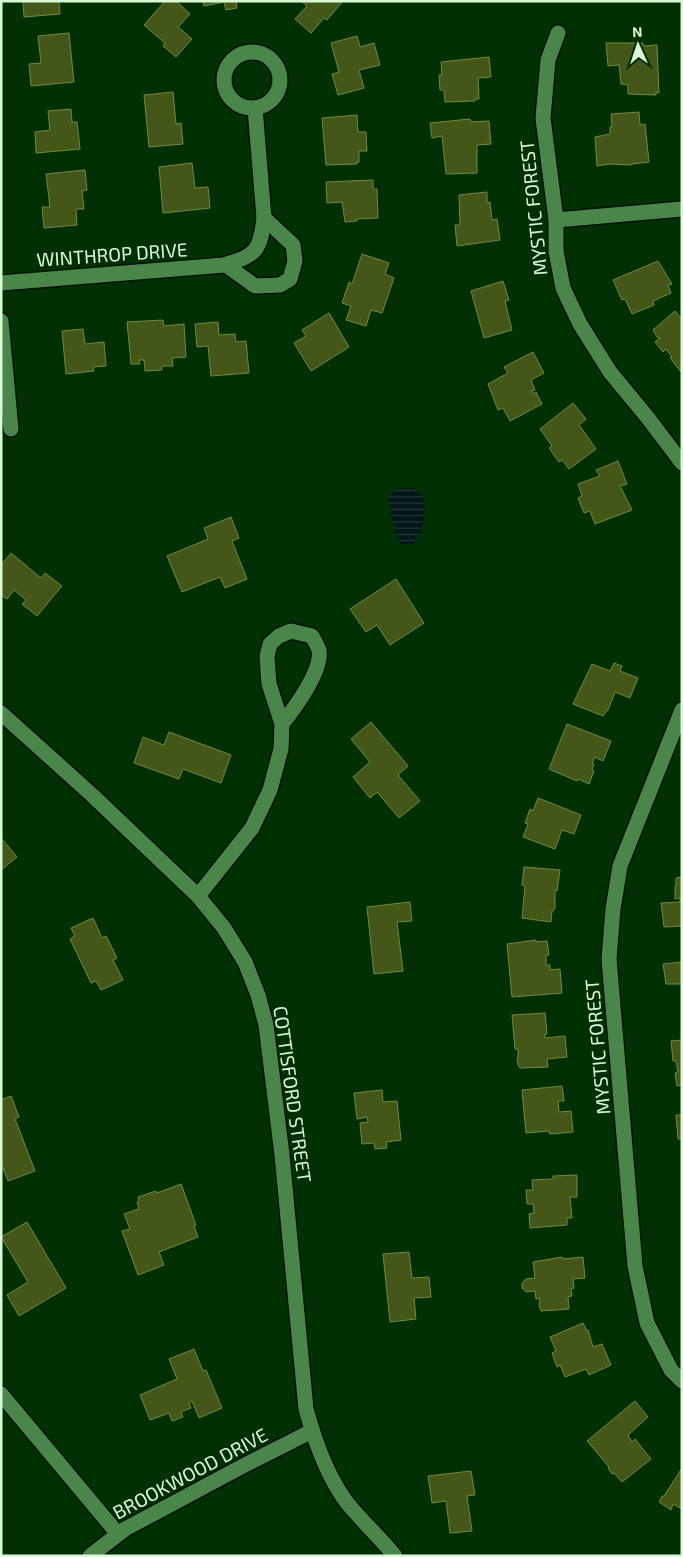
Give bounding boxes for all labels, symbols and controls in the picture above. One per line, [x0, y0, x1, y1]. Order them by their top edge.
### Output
north arrow [613, 20, 663, 70]
text: N [632, 23, 643, 40]
street label: MYSTIC FOREST [514, 139, 552, 277]
street label: WINTHROP DRIVE [36, 237, 188, 271]
street label: MYSTIC FOREST [580, 978, 614, 1116]
street label: COTTISFORD STREET [269, 1004, 317, 1184]
street label: BROOKWOOD DRIVE [109, 1422, 271, 1524]

